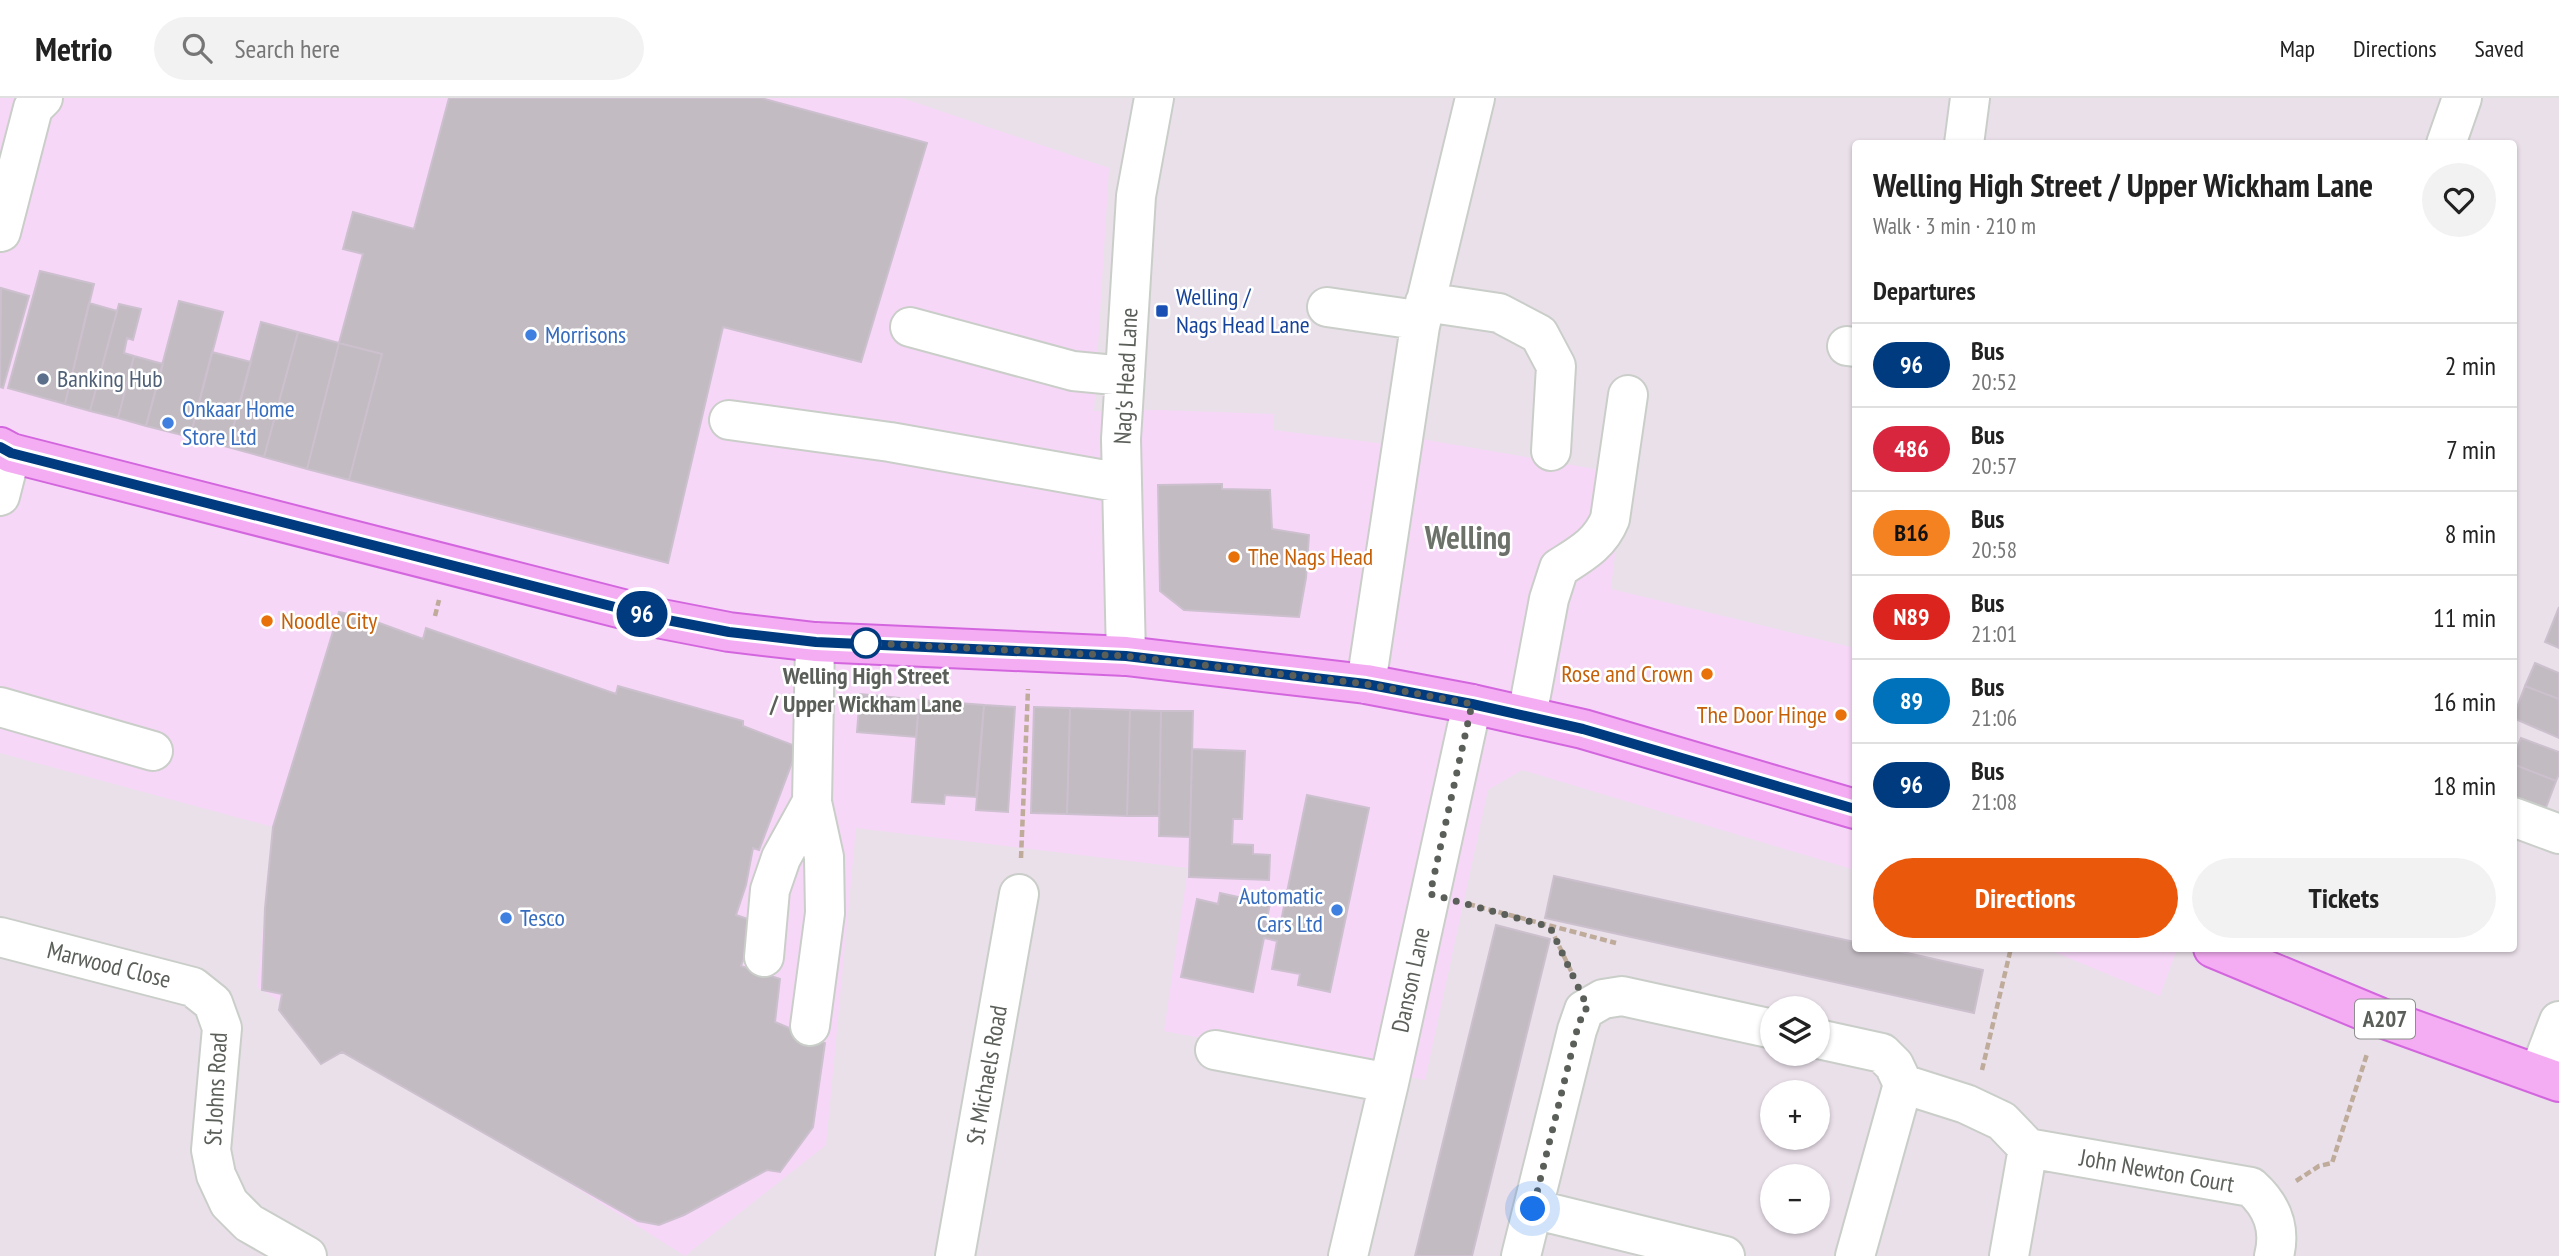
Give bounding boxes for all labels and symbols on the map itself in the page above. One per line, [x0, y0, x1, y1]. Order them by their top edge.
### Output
place label: Welling / Nags Head Lane [1176, 281, 1310, 340]
marker: Welling / Nags Head Lane [1154, 303, 1170, 319]
street label: Nag's Head Lane [1106, 307, 1145, 445]
place label: Morrisons [545, 319, 626, 350]
marker: Morrisons [523, 327, 539, 343]
place label: Banking Hub [57, 363, 163, 394]
marker: Banking Hub [35, 371, 51, 387]
place label: Onkaar Home Store Ltd [182, 393, 295, 452]
marker: Onkaar Home Store Ltd [160, 415, 176, 431]
district label: Welling [1424, 516, 1511, 558]
place label: The Nags Head [1248, 541, 1373, 572]
marker: The Nags Head [1226, 549, 1242, 565]
line badge: 96 [610, 591, 674, 637]
place label: Noodle City [281, 605, 377, 636]
marker: Noodle City [259, 613, 275, 629]
marker: Welling High Street / Upper Wickham Lane [851, 628, 881, 658]
place label: Rose and Crown [1561, 658, 1693, 689]
place label: Welling High Street / Upper Wickham Lane [769, 660, 962, 719]
marker: Rose and Crown [1699, 666, 1715, 682]
place label: The Door Hinge [1697, 699, 1827, 730]
marker: The Door Hinge [1833, 707, 1849, 723]
place label: Automatic Cars Ltd [1239, 880, 1323, 939]
place label: Tesco [520, 902, 565, 933]
marker: Automatic Cars Ltd [1329, 902, 1345, 918]
marker: Tesco [498, 910, 514, 926]
street label: Danson Lane [1384, 925, 1437, 1035]
street label: Marwood Close [44, 934, 174, 995]
road number: A207 [2355, 1000, 2415, 1038]
street label: St Michaels Road [959, 1003, 1014, 1147]
street label: St Johns Road [197, 1032, 234, 1146]
street label: John Newton Court [2076, 1141, 2237, 1199]
your location [1515, 1191, 1550, 1226]

